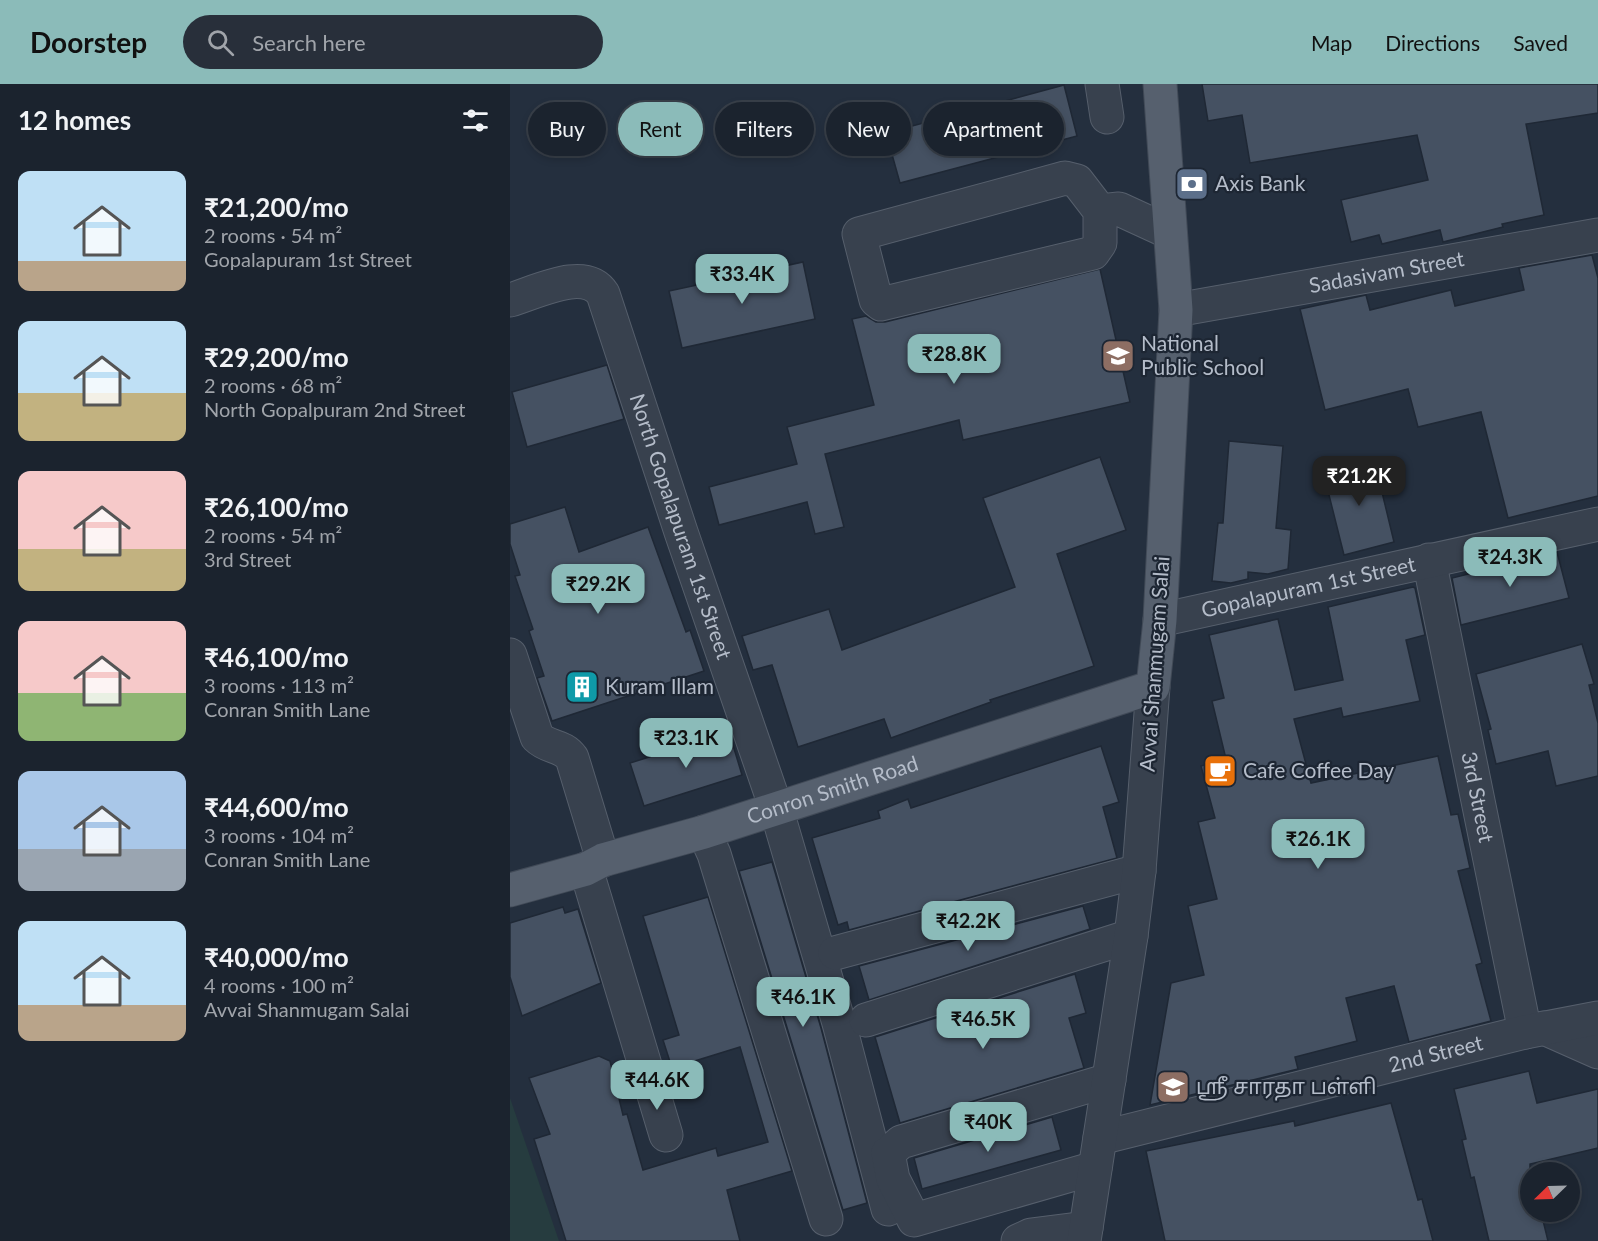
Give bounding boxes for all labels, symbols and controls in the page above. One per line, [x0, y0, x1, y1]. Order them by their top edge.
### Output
search box [183, 15, 603, 69]
text: Doorstep [30, 25, 147, 59]
icon: search [204, 26, 237, 59]
text: Search here [252, 29, 366, 56]
text: Map [1311, 30, 1352, 55]
text: Directions [1385, 30, 1480, 55]
text: Saved [1513, 30, 1568, 55]
chip: Buy [528, 102, 606, 156]
chip: Rent [618, 102, 703, 156]
chip: Filters [715, 102, 814, 156]
chip: New [826, 102, 911, 156]
chip: Apartment [923, 102, 1064, 156]
text: 12 homes [18, 104, 131, 136]
icon: filters [459, 104, 492, 137]
bank icon: Axis Bank [1174, 166, 1210, 202]
place label: Axis Bank [1215, 170, 1306, 195]
text: ₹21,200/mo [204, 191, 349, 223]
icon: home [66, 195, 138, 267]
text: 2 rooms · 54 m² [204, 223, 342, 247]
street label: Sadasivam Street [1307, 245, 1466, 297]
text: Gopalapuram 1st Street [204, 247, 412, 271]
pin: ₹33.4K [693, 254, 791, 305]
text: ₹33.4K [710, 261, 774, 285]
place label: National Public School [1141, 330, 1264, 379]
pin: ₹28.8K [905, 334, 1003, 385]
school or university icon: National Public School [1100, 338, 1136, 374]
text: ₹29,200/mo [204, 341, 349, 373]
text: ₹28.8K [922, 341, 986, 365]
icon: home [66, 345, 138, 417]
text: 2 rooms · 68 m² [204, 373, 342, 397]
street label: North Gopalapuram 1st Street [626, 390, 738, 663]
text: North Gopalpuram 2nd Street [204, 397, 465, 421]
pin: ₹21.2K [1310, 456, 1408, 507]
text: ₹21.2K [1327, 463, 1391, 487]
text: ₹26,100/mo [204, 491, 349, 523]
icon: home [66, 495, 138, 567]
text: 2 rooms · 54 m² [204, 523, 342, 547]
pin: ₹24.3K [1461, 537, 1559, 588]
text: ₹24.3K [1478, 544, 1542, 568]
text: 3rd Street [204, 547, 291, 571]
street label: Gopalapuram 1st Street [1199, 550, 1418, 622]
street label: Avvai Shanmugam Salai [1134, 555, 1174, 772]
pin: ₹29.2K [549, 564, 647, 615]
text: ₹29.2K [566, 571, 630, 595]
text: ₹46,100/mo [204, 641, 349, 673]
icon: home [66, 645, 138, 717]
building icon: Kuram Illam [564, 669, 600, 705]
text: 3 rooms · 113 m² [204, 673, 354, 697]
place label: Kuram Illam [605, 673, 714, 698]
text: Conran Smith Lane [204, 697, 370, 721]
pin: ₹23.1K [637, 718, 735, 769]
text: ₹23.1K [654, 725, 718, 749]
street label: 3rd Street [1457, 749, 1500, 845]
street label: Conron Smith Road [743, 750, 921, 828]
cafe icon: Cafe Coffee Day [1202, 753, 1238, 789]
place label: Cafe Coffee Day [1243, 757, 1394, 782]
text: ₹44,600/mo [204, 791, 349, 823]
icon: home [66, 795, 138, 867]
pin: ₹26.1K [1269, 819, 1367, 870]
text: 3 rooms · 104 m² [204, 823, 354, 847]
text: ₹26.1K [1286, 826, 1350, 850]
text: Conran Smith Lane [204, 847, 370, 871]
pin: ₹42.2K [919, 901, 1017, 952]
text: ₹42.2K [936, 908, 1000, 932]
text: ₹40,000/mo [204, 941, 349, 973]
icon: home [66, 945, 138, 1017]
text: 4 rooms · 100 m² [204, 973, 354, 997]
pin: ₹46.1K [754, 977, 852, 1028]
text: ₹46.1K [771, 984, 835, 1008]
text: Avvai Shanmugam Salai [204, 997, 410, 1021]
pin: ₹46.5K [934, 999, 1032, 1050]
text: ₹46.5K [951, 1006, 1015, 1030]
street label: 2nd Street [1386, 1029, 1486, 1077]
pin: ₹44.6K [608, 1060, 706, 1111]
text: ₹44.6K [625, 1067, 689, 1091]
school or university icon: ஸ்ரீ சாரதா பள்ளி [1155, 1069, 1191, 1105]
place label: ஸ்ரீ சாரதா பள்ளி [1196, 1073, 1377, 1101]
pin: ₹40K [952, 1102, 1024, 1153]
text: ₹40K [964, 1109, 1012, 1133]
north arrow [1520, 1162, 1580, 1222]
map controls [1520, 1162, 1580, 1222]

